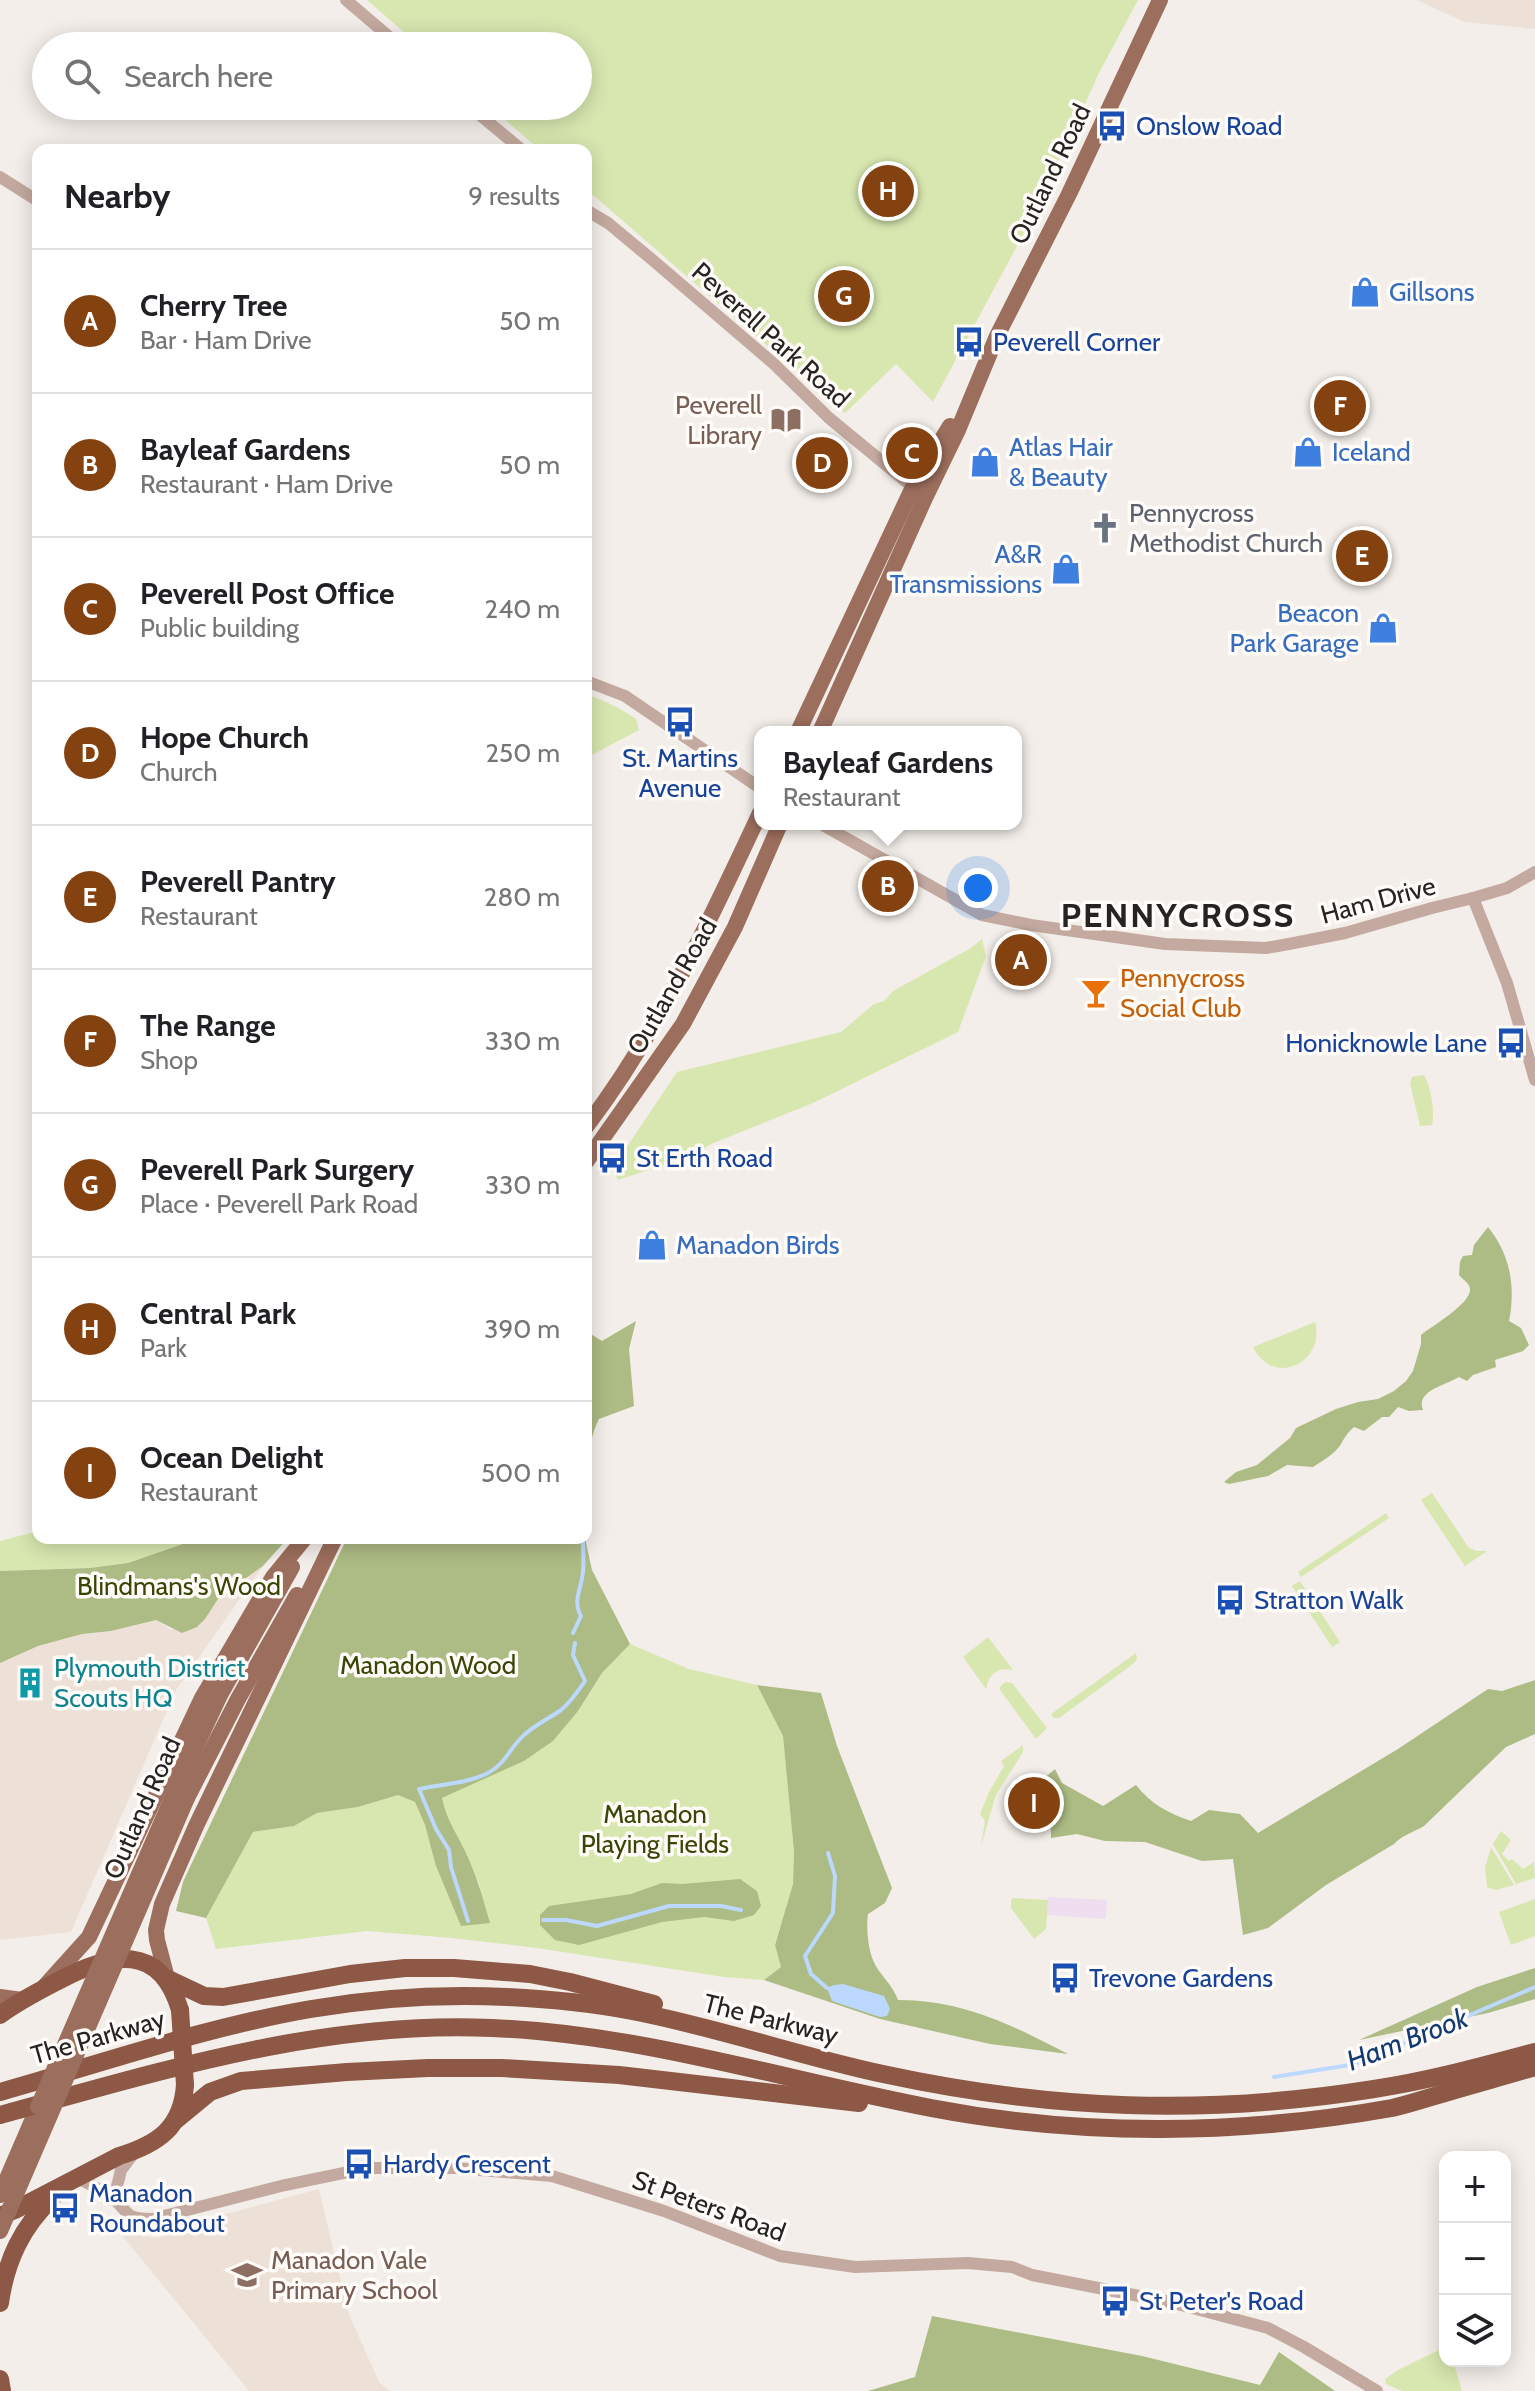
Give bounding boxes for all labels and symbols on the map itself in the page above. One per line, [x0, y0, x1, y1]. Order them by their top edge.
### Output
street label: Outland Road [1002, 99, 1098, 249]
bus stop icon: Onslow Road [1095, 109, 1129, 143]
place label: Onslow Road [1136, 110, 1282, 142]
pin: H [862, 161, 914, 221]
street label: Peverell Park Road [685, 256, 857, 414]
pin: G [818, 266, 870, 326]
shop icon: Gillsons [1348, 275, 1382, 309]
place label: Gillsons [1389, 276, 1475, 308]
bus stop icon: Peverell Corner [952, 325, 986, 359]
place label: Peverell Corner [993, 326, 1161, 358]
pin: F [1314, 376, 1366, 436]
place label: Peverell Library [675, 389, 762, 451]
library icon: Peverell Library [769, 403, 803, 437]
pin: C [886, 423, 938, 483]
place label: Atlas Hair & Beauty [1009, 431, 1113, 493]
pin: D [796, 433, 848, 493]
shop icon: Iceland [1291, 435, 1325, 469]
place label: Iceland [1332, 436, 1411, 468]
shop icon: Atlas Hair & Beauty [968, 445, 1002, 479]
place label: Pennycross Methodist Church [1129, 497, 1323, 559]
church icon: Pennycross Methodist Church [1088, 511, 1122, 545]
pin: E [1336, 526, 1388, 586]
place label: A&R Transmissions [890, 538, 1042, 600]
shop icon: A&R Transmissions [1049, 552, 1083, 586]
place label: Beacon Park Garage [1230, 597, 1359, 659]
shop icon: Beacon Park Garage [1366, 611, 1400, 645]
bus stop icon: St. Martins Avenue [663, 705, 697, 739]
place label: St. Martins Avenue [622, 742, 738, 804]
pin: B [862, 856, 914, 916]
your location [958, 868, 998, 908]
street label: Ham Drive [1317, 869, 1439, 931]
district label: PENNYCROSS [1061, 894, 1295, 936]
street label: Outland Road [620, 912, 724, 1060]
pin: A [995, 930, 1047, 990]
place label: Pennycross Social Club [1120, 962, 1245, 1024]
bar icon: Pennycross Social Club [1079, 976, 1113, 1010]
bus stop icon: Honicknowle Lane [1494, 1026, 1528, 1060]
place label: Honicknowle Lane [1285, 1027, 1487, 1059]
bus stop icon: St Erth Road [595, 1141, 629, 1175]
place label: St Erth Road [636, 1142, 773, 1174]
shop icon: Manadon Birds [635, 1228, 669, 1262]
place label: Manadon Birds [676, 1229, 840, 1261]
park label: Blindmans's Wood [77, 1570, 281, 1602]
bus stop icon: Stratton Walk [1213, 1583, 1247, 1617]
place label: Stratton Walk [1254, 1584, 1404, 1616]
park label: Manadon Wood [340, 1649, 516, 1681]
place label: Plymouth District Scouts HQ [54, 1652, 246, 1714]
building icon: Plymouth District Scouts HQ [13, 1666, 47, 1700]
street label: Outland Road [96, 1732, 188, 1884]
pin: I [1008, 1773, 1060, 1833]
park label: Manadon Playing Fields [581, 1798, 729, 1860]
bus stop icon: Trevone Gardens [1048, 1961, 1082, 1995]
place label: Trevone Gardens [1089, 1962, 1273, 1994]
street label: The Parkway [700, 1987, 842, 2051]
water label: Ham Brook [1342, 2000, 1473, 2078]
street label: The Parkway [27, 2003, 169, 2071]
bus stop icon: Hardy Crescent [342, 2147, 376, 2181]
place label: Hardy Crescent [383, 2148, 551, 2180]
street label: St Peters Road [628, 2164, 790, 2248]
place label: Manadon Roundabout [89, 2177, 225, 2239]
bus stop icon: Manadon Roundabout [48, 2191, 82, 2225]
place label: Manadon Vale Primary School [271, 2244, 438, 2306]
school or university icon: Manadon Vale Primary School [230, 2258, 264, 2292]
bus stop icon: St Peter's Road [1098, 2284, 1132, 2318]
place label: St Peter's Road [1139, 2285, 1304, 2317]

